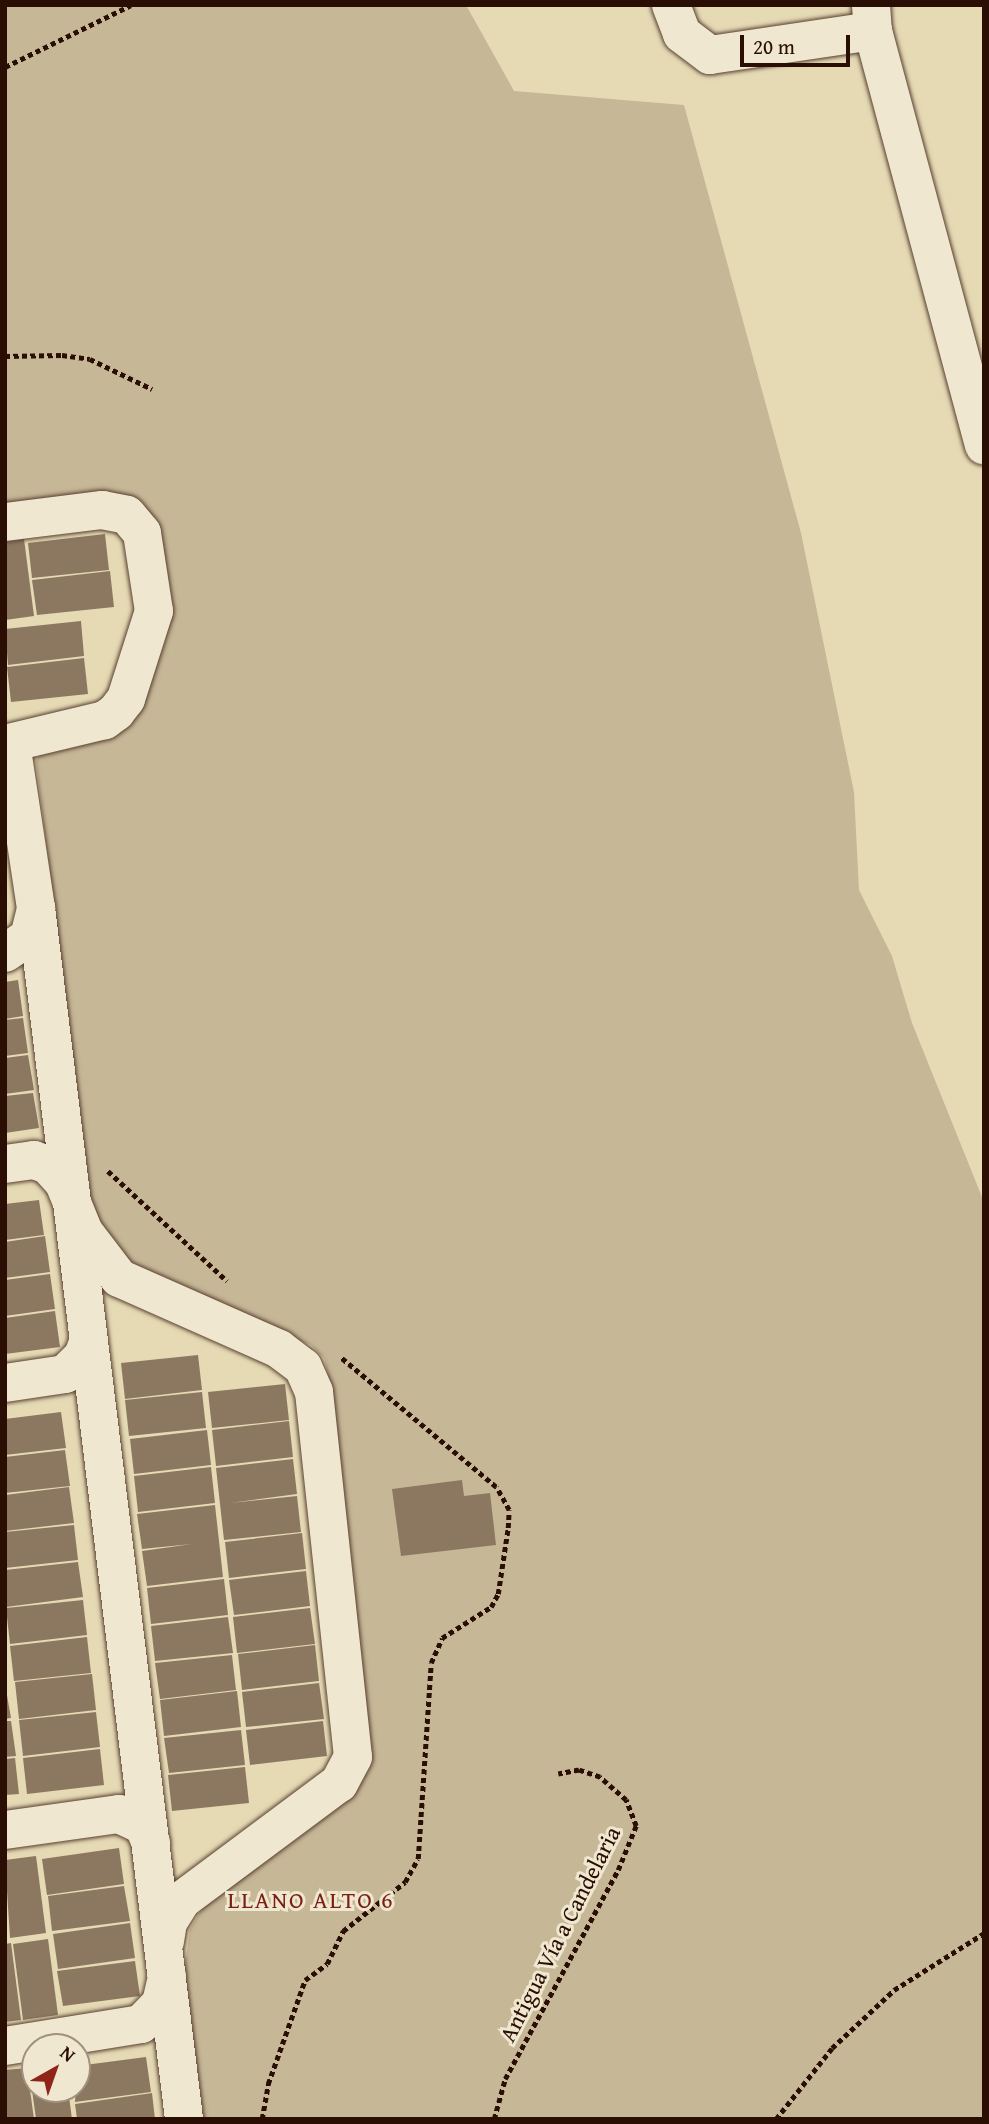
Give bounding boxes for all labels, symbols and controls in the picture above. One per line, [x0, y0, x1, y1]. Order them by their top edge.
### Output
scale bar [744, 21, 854, 65]
text: 20 m [753, 31, 795, 62]
street label: Antigua Vía a Candelaria [494, 1822, 626, 2046]
district label: LLANO ALTO 6 [229, 1886, 393, 1914]
north arrow [21, 2033, 91, 2103]
text: N [54, 2039, 82, 2068]

